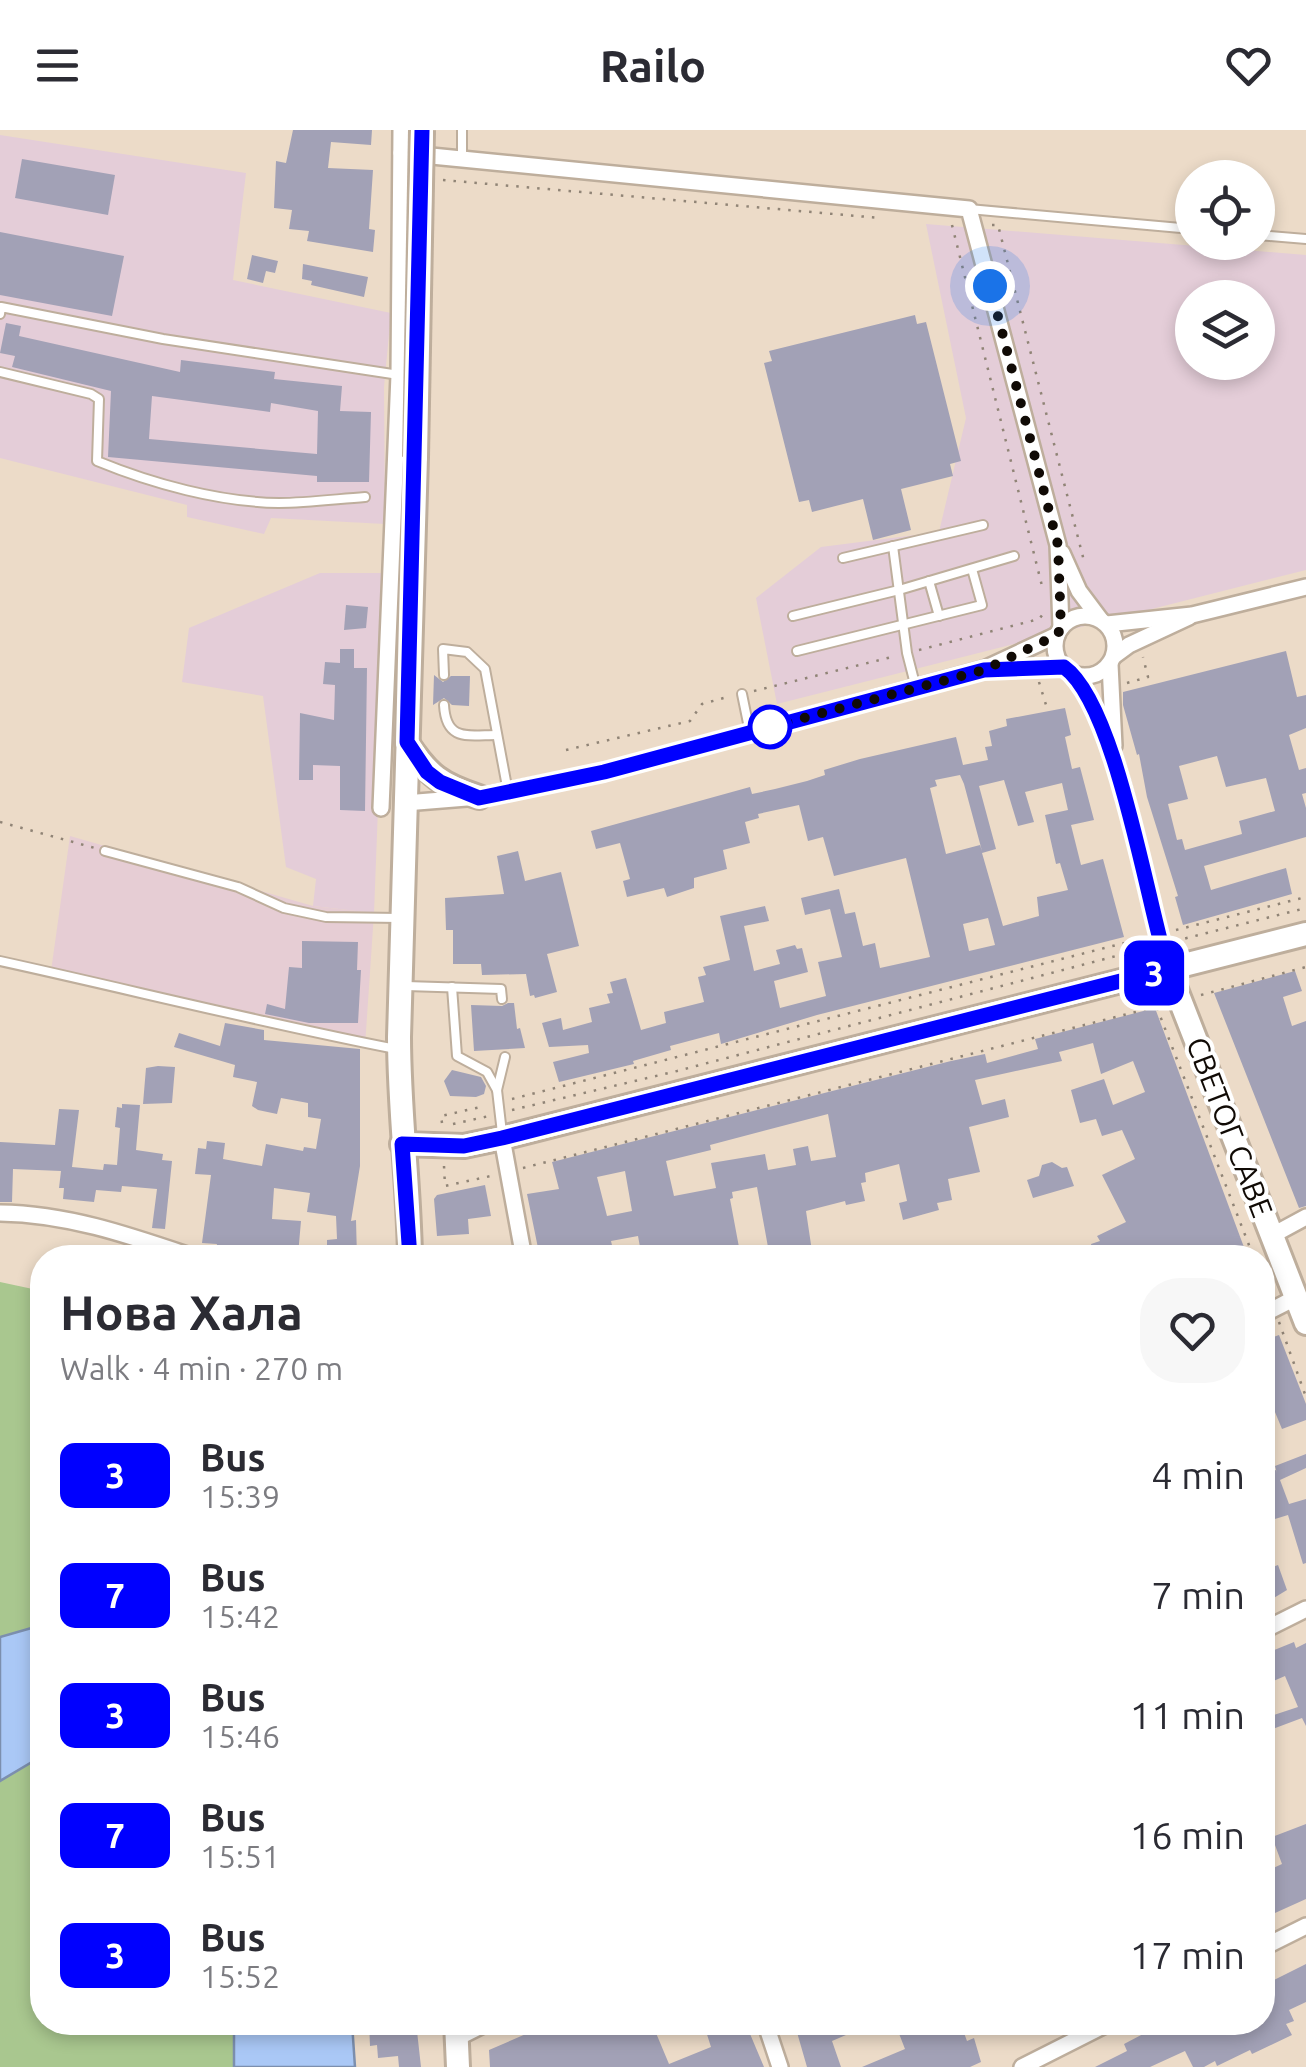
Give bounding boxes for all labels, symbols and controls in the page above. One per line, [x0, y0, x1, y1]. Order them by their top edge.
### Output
icon: menu [30, 38, 85, 93]
icon: heart [1221, 38, 1276, 93]
text: Railo [600, 40, 706, 91]
map controls [1175, 160, 1275, 380]
button: locate [1175, 160, 1275, 260]
your location [965, 261, 1015, 311]
button: layers [1175, 280, 1275, 380]
unlabelled marker [749, 706, 791, 748]
line badge: 3 [1122, 940, 1186, 1006]
text: 3 [1144, 953, 1164, 993]
street label: СВЕТОГ САВЕ [1180, 1032, 1280, 1222]
button: heart [1140, 1278, 1245, 1383]
text: Нова Хала [60, 1285, 303, 1339]
text: Walk · 4 min · 270 m [60, 1350, 343, 1386]
text: Bus [200, 1436, 265, 1478]
text: 4 min [1151, 1454, 1245, 1496]
text: 3 [105, 1455, 125, 1495]
text: 15:39 [200, 1478, 280, 1514]
text: Bus [200, 1556, 265, 1598]
text: 7 min [1151, 1574, 1245, 1616]
text: 7 [105, 1575, 125, 1615]
text: 15:42 [200, 1598, 280, 1634]
text: Bus [200, 1676, 265, 1718]
text: 11 min [1130, 1694, 1245, 1736]
text: 3 [105, 1695, 125, 1735]
text: 15:46 [200, 1718, 280, 1754]
text: Bus [200, 1796, 265, 1838]
text: 16 min [1130, 1814, 1245, 1856]
text: 7 [105, 1815, 125, 1855]
text: 15:51 [200, 1838, 280, 1874]
text: Bus [200, 1916, 265, 1958]
text: 17 min [1130, 1934, 1245, 1976]
text: 3 [105, 1935, 125, 1975]
text: 15:52 [200, 1958, 280, 1994]

